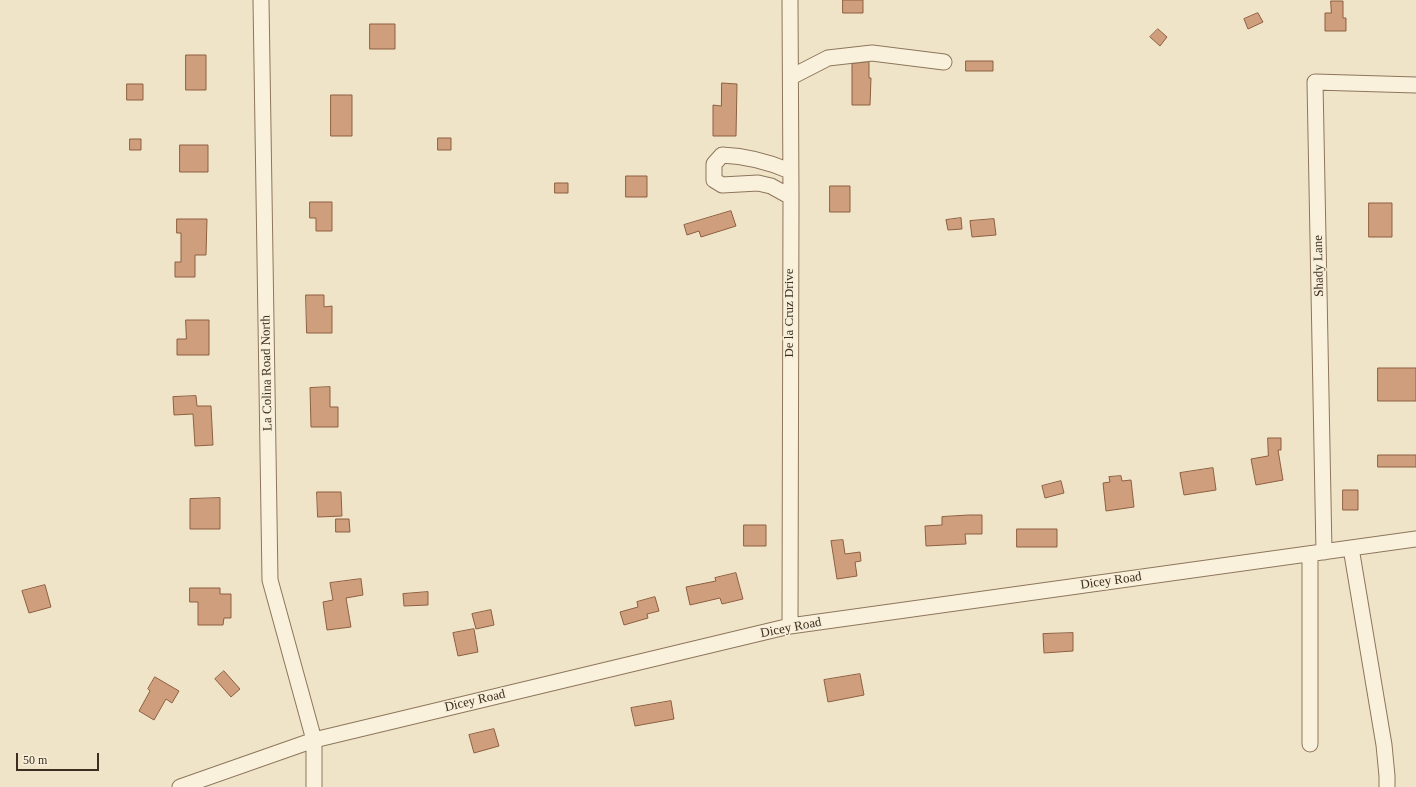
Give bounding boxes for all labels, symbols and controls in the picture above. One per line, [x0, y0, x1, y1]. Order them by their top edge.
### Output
street label: Shady Lane [1311, 235, 1327, 297]
street label: De la Cruz Drive [782, 268, 798, 358]
street label: La Colina Road North [258, 315, 276, 431]
street label: Dicey Road [1079, 569, 1143, 593]
street label: Dicey Road [759, 614, 823, 642]
street label: Dicey Road [443, 686, 507, 716]
scale bar [18, 745, 101, 771]
text: 50 m [23, 753, 47, 767]

